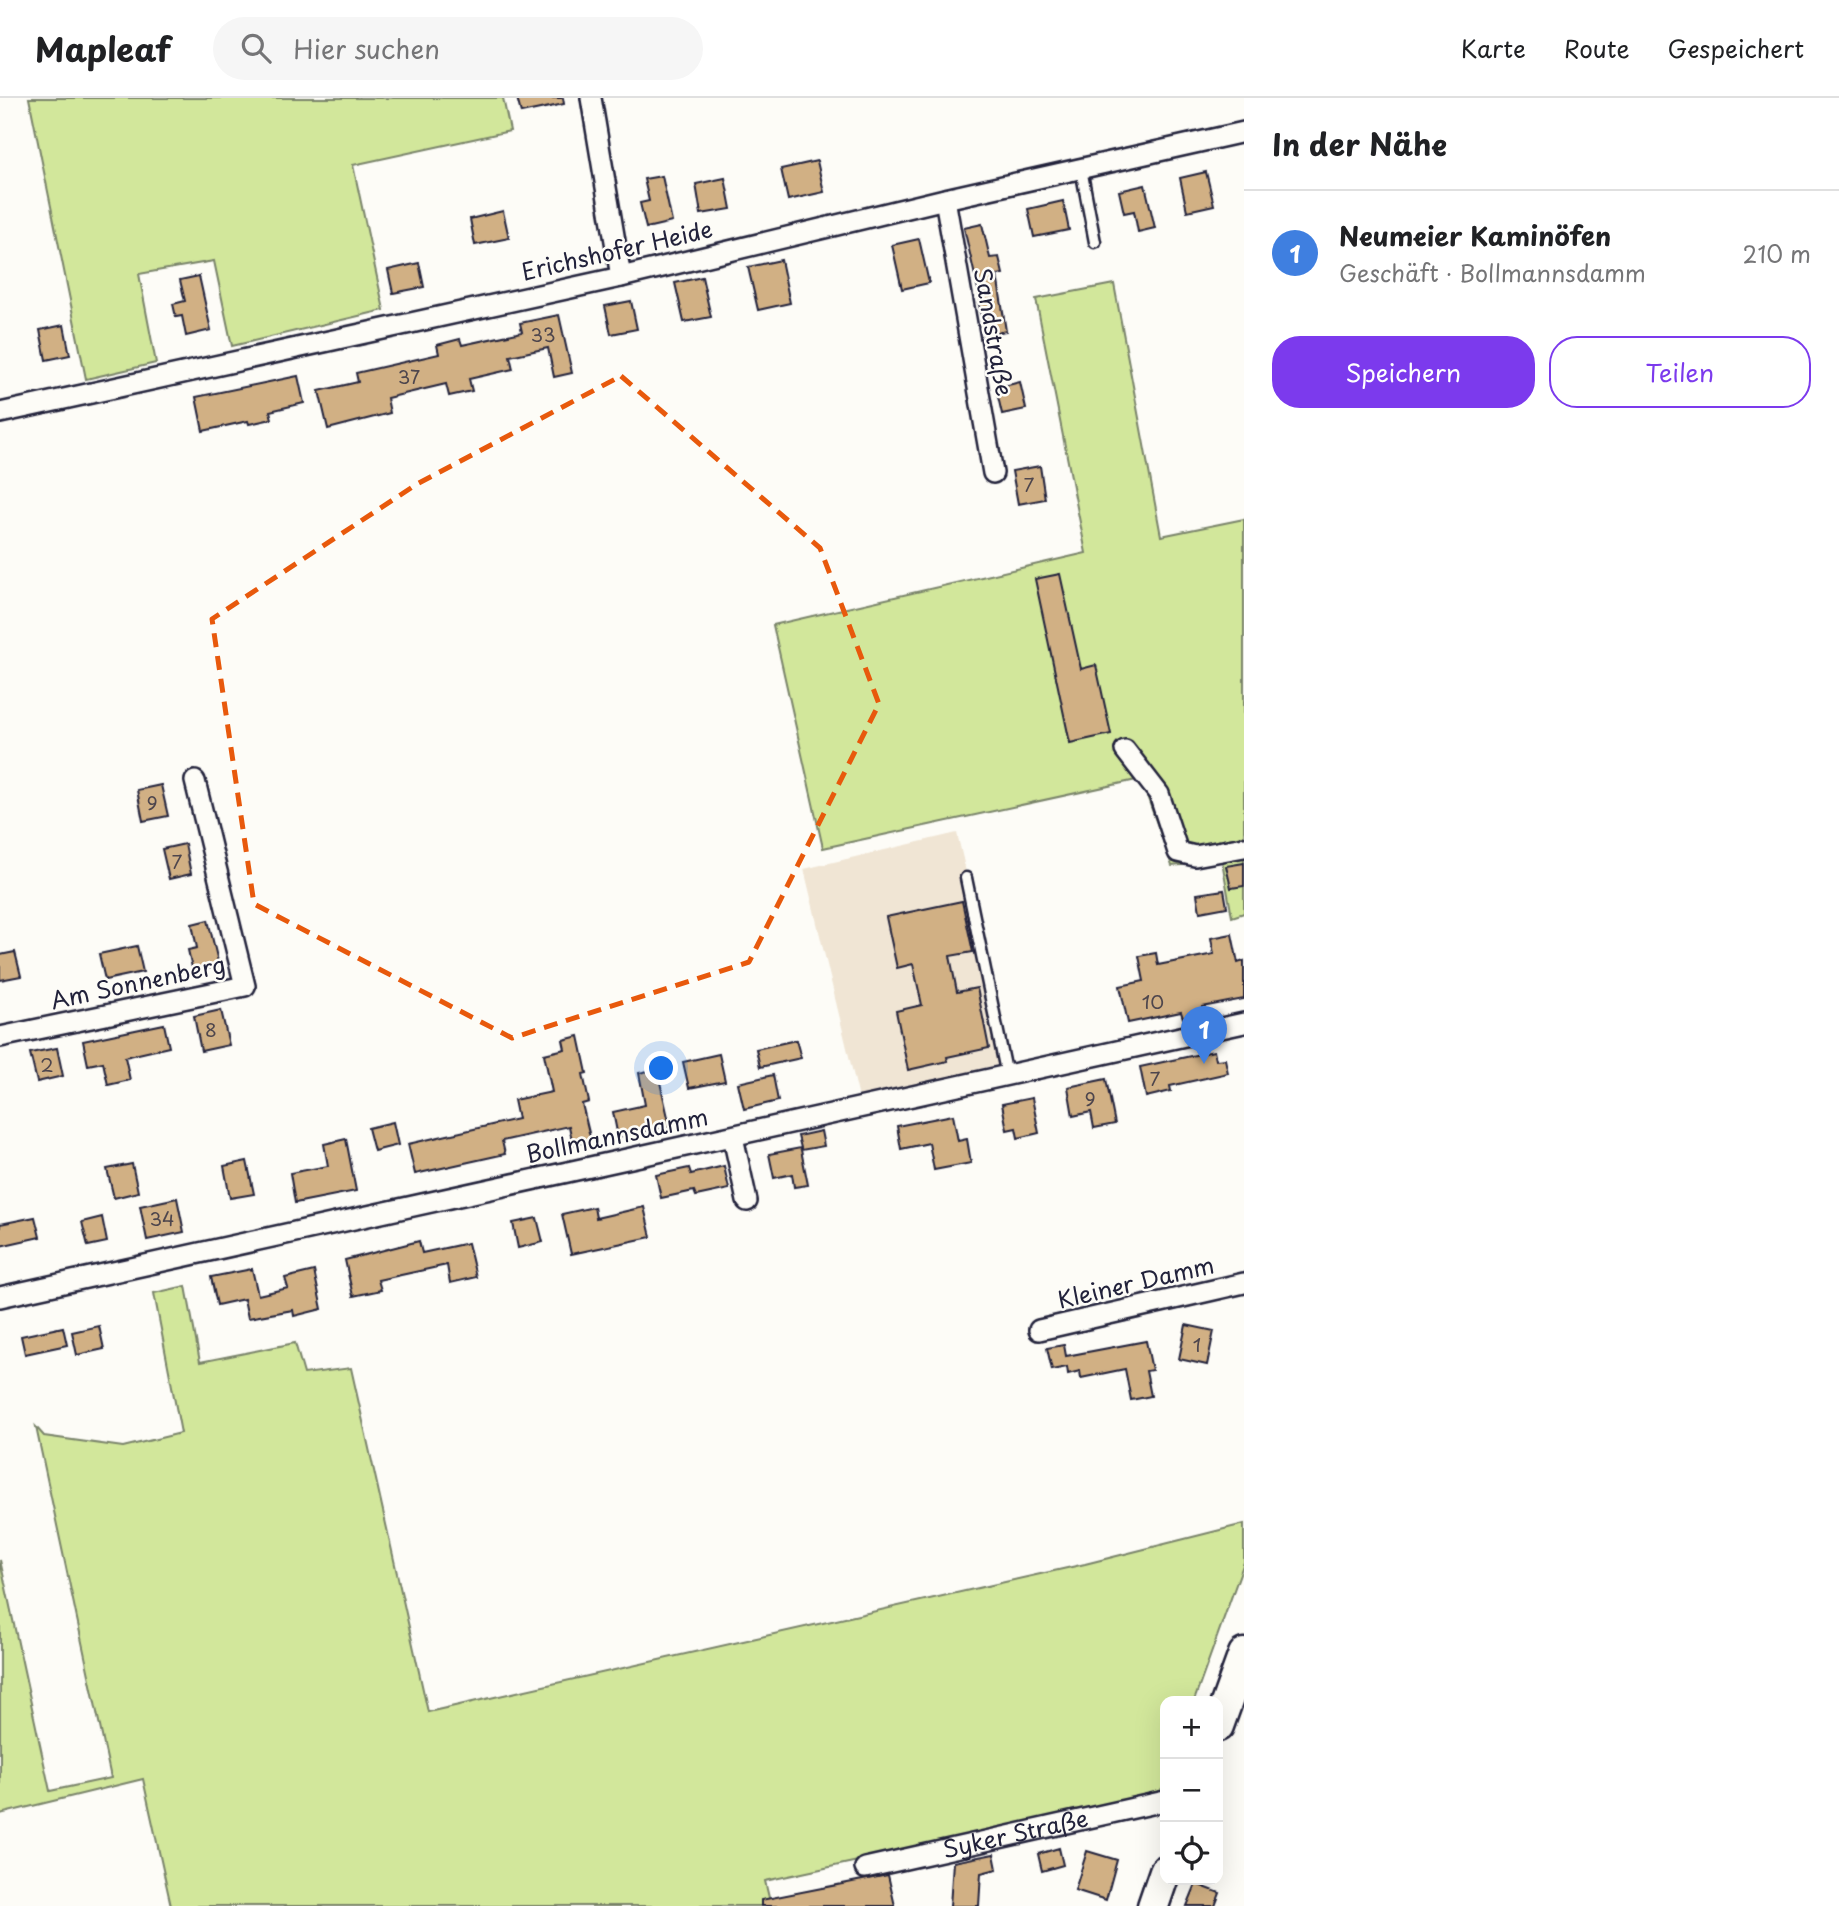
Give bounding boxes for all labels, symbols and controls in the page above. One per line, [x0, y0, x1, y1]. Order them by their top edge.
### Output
search box [213, 17, 703, 80]
text: Mapleaf [35, 23, 171, 73]
icon: search [237, 29, 275, 67]
text: Hier suchen [293, 29, 440, 68]
text: Karte [1461, 30, 1526, 66]
text: Route [1564, 30, 1630, 66]
text: Gespeichert [1668, 30, 1804, 66]
text: In der Nähe [1272, 121, 1447, 166]
street label: Erichshofer Heide [518, 211, 716, 289]
text: Neumeier Kaminöfen [1339, 216, 1611, 255]
text: 1 [1290, 236, 1301, 271]
text: 210 m [1743, 236, 1811, 271]
text: Geschäft · Bollmannsdamm [1339, 255, 1646, 290]
street label: Sandstraße [966, 265, 1023, 399]
house number: 33 [531, 320, 555, 348]
button: Speichern [1272, 336, 1535, 408]
button: Teilen [1549, 336, 1811, 408]
house number: 37 [398, 362, 420, 390]
house number: 7 [1024, 470, 1035, 498]
house number: 9 [146, 788, 158, 816]
house number: 7 [172, 847, 183, 875]
street label: Am Sonnenberg [47, 946, 228, 1017]
house number: 10 [1142, 987, 1164, 1015]
pin: 1 [1181, 1006, 1227, 1064]
house number: 8 [205, 1015, 217, 1043]
house number: 2 [40, 1050, 54, 1078]
your location [644, 1051, 678, 1085]
house number: 7 [1150, 1064, 1161, 1092]
house number: 9 [1084, 1084, 1096, 1112]
street label: Bollmannsdamm [522, 1098, 711, 1171]
house number: 34 [149, 1204, 175, 1232]
street label: Kleiner Damm [1054, 1247, 1217, 1317]
house number: 1 [1193, 1330, 1201, 1358]
map controls [1160, 1696, 1223, 1885]
button: + [1160, 1696, 1223, 1759]
button: − [1160, 1759, 1223, 1822]
street label: Syker Straße [939, 1800, 1091, 1866]
button: locate [1160, 1822, 1223, 1885]

